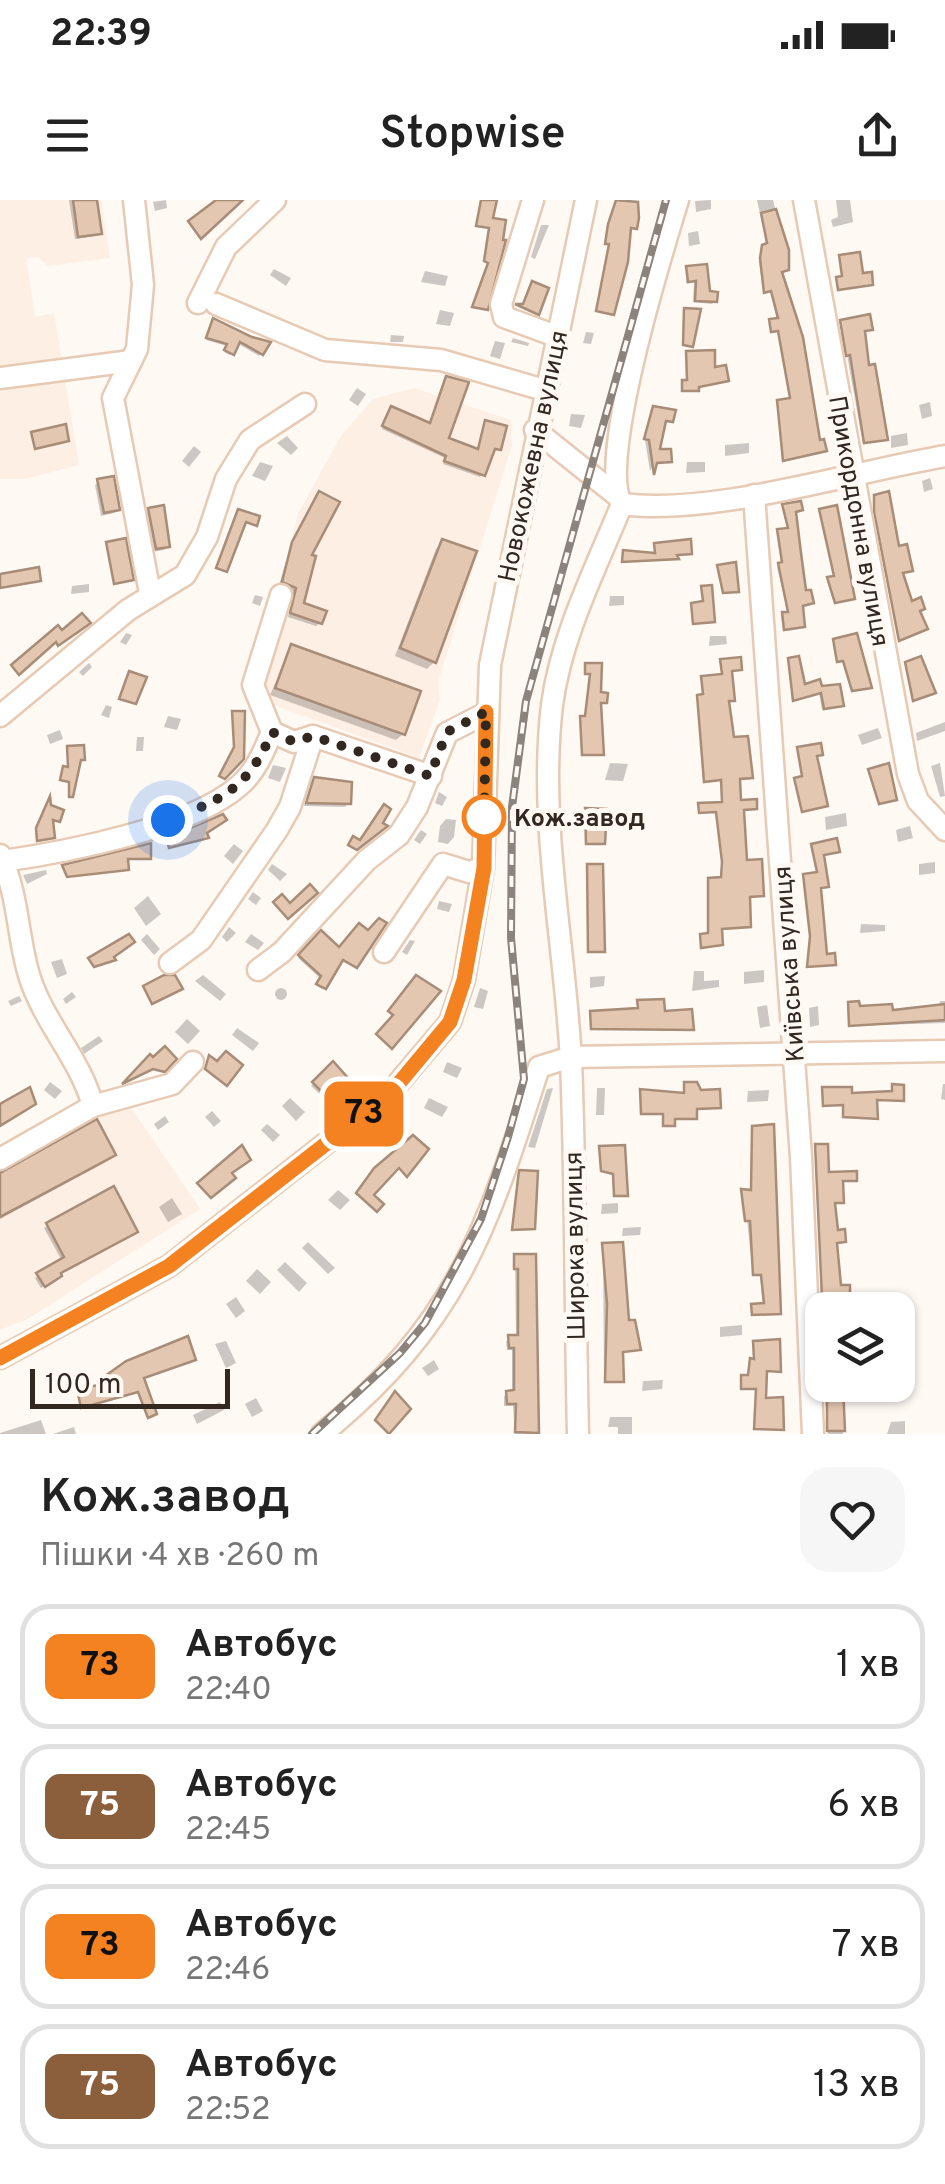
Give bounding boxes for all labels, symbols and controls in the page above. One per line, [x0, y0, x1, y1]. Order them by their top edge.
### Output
text: 22:39 [50, 11, 152, 60]
text: Stopwise [379, 107, 566, 164]
icon: menu [40, 108, 95, 163]
icon: share [850, 108, 905, 163]
street label: Новокожевна вулиця [493, 328, 577, 585]
street label: Прикордонна вулиця [819, 394, 895, 650]
your location [143, 795, 193, 845]
marker: Кож.завод [463, 796, 505, 838]
place label: Кож.завод [514, 804, 645, 836]
street label: Київська вулиця [768, 865, 814, 1063]
line badge: 73 [319, 1082, 409, 1146]
text: 73 [344, 1092, 384, 1136]
street label: Широка вулиця [559, 1151, 595, 1341]
map controls [805, 1292, 915, 1402]
button: layers [805, 1292, 915, 1402]
scale bar [30, 1364, 230, 1408]
text: 100 m [45, 1368, 121, 1404]
button: heart [800, 1467, 905, 1572]
text: Кож.завод [40, 1469, 290, 1529]
text: Пішки · 4 хв · 260 m [40, 1537, 319, 1577]
text: Автобус [185, 1622, 338, 1671]
text: 1 хв [836, 1642, 900, 1691]
text: 73 [80, 1644, 120, 1688]
text: 22:40 [185, 1671, 272, 1711]
text: Автобус [185, 1762, 338, 1811]
text: 6 хв [827, 1782, 900, 1831]
text: 75 [80, 1784, 120, 1828]
text: 22:45 [185, 1811, 271, 1851]
text: Автобус [185, 1902, 338, 1951]
text: 7 хв [832, 1922, 900, 1971]
text: 73 [80, 1924, 120, 1968]
text: 22:46 [185, 1951, 270, 1991]
text: Автобус [185, 2042, 338, 2091]
text: 13 хв [813, 2062, 900, 2111]
text: 75 [80, 2064, 120, 2108]
text: 22:52 [185, 2091, 271, 2131]

